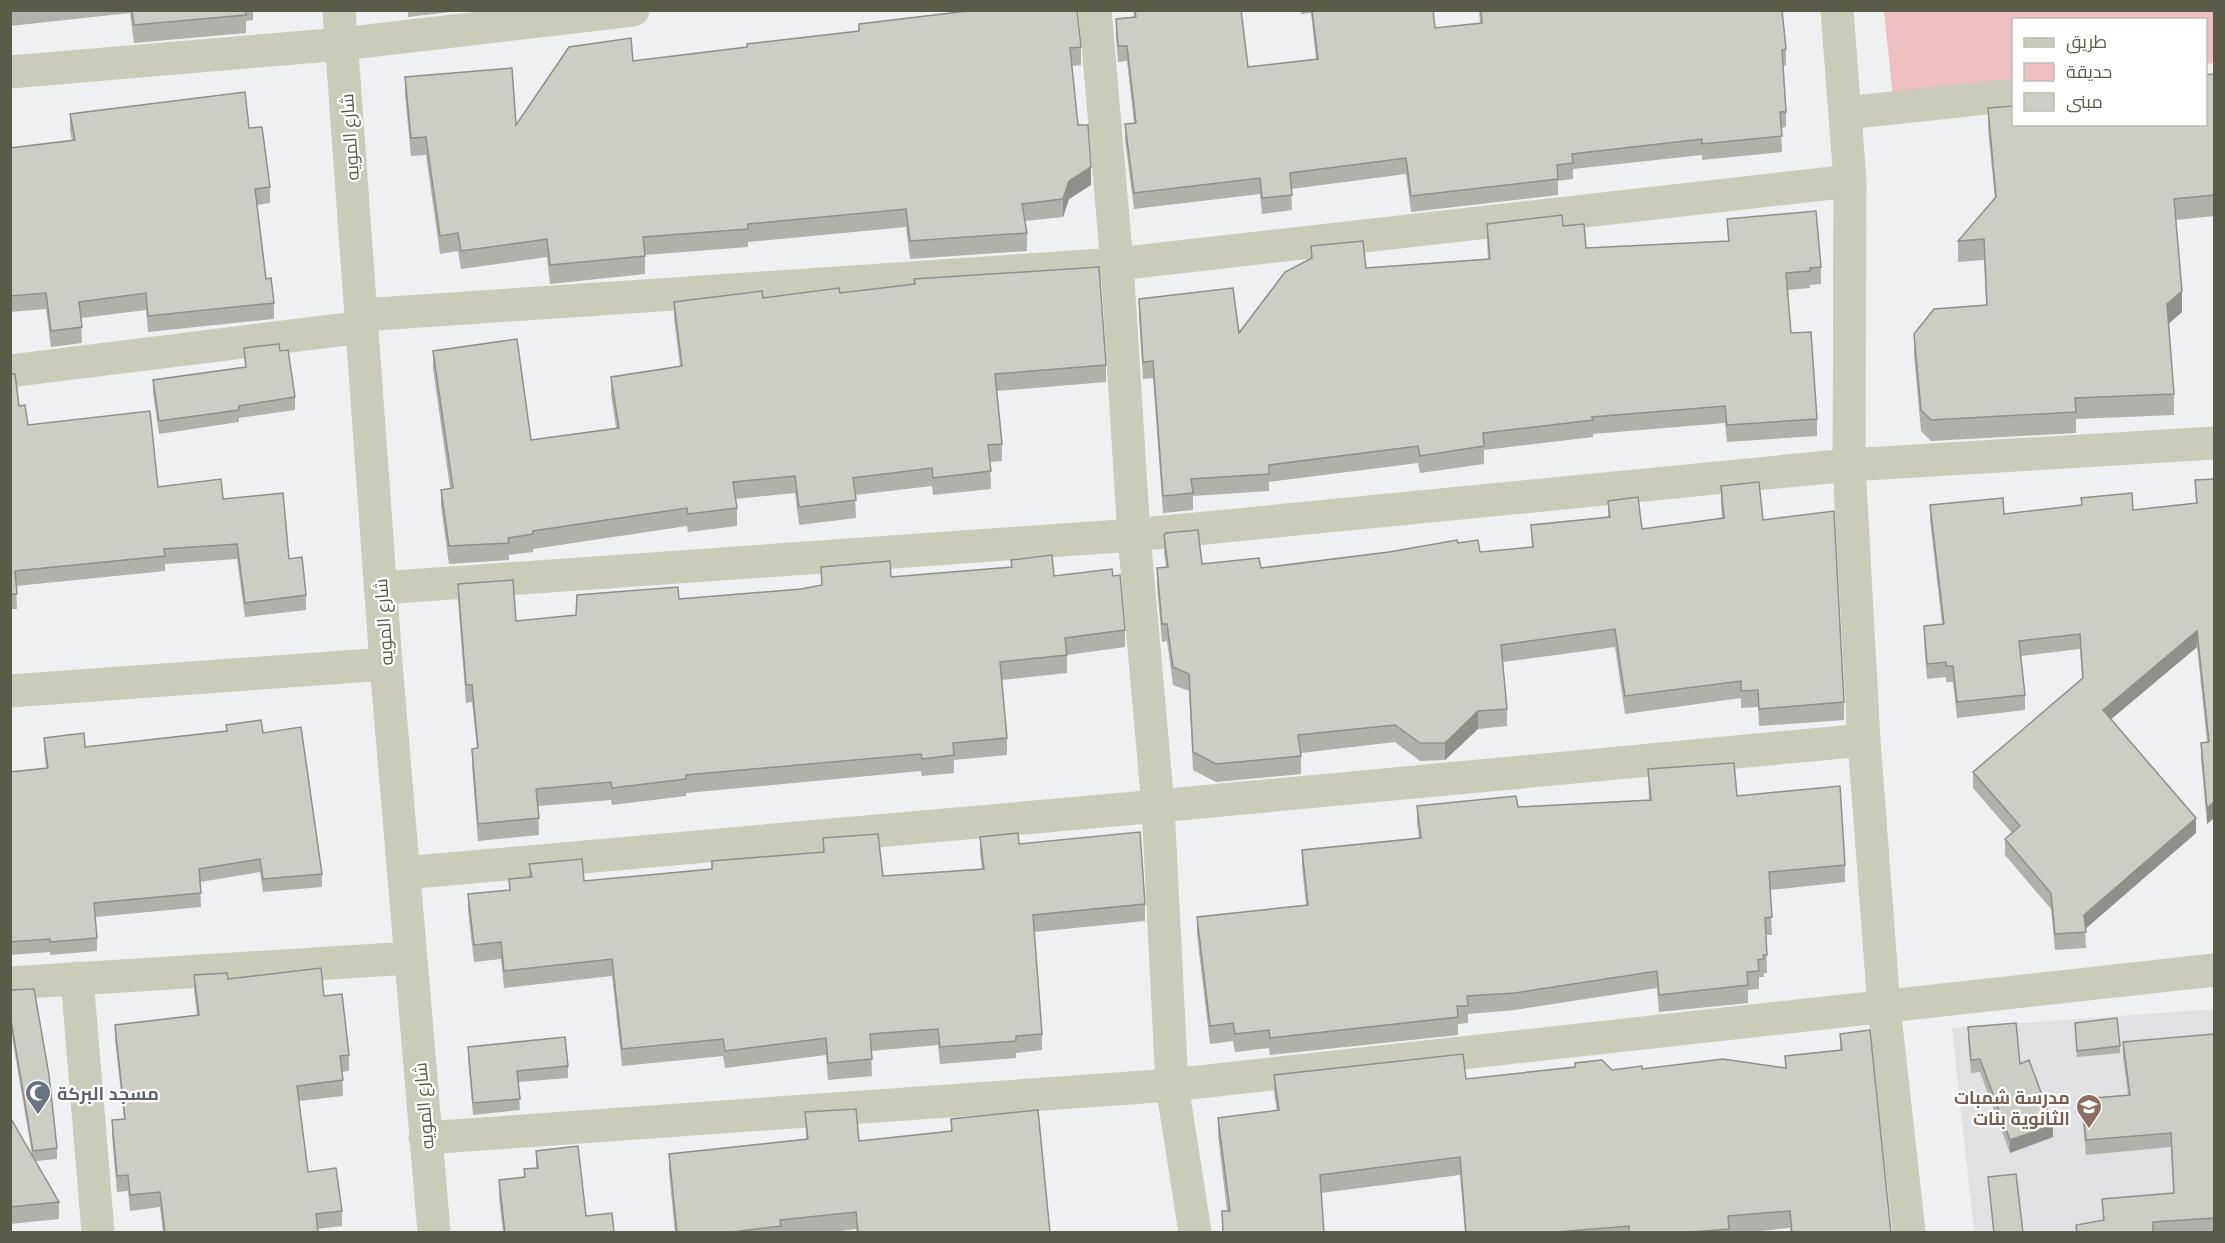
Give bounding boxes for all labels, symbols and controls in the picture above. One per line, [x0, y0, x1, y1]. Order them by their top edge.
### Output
legend [2012, 18, 2207, 126]
text: طريق [2066, 29, 2107, 54]
text: حديقة [2066, 59, 2112, 83]
text: مبنى [2066, 89, 2103, 113]
street label: شارع المويه [334, 93, 365, 181]
street label: شارع المويه [368, 578, 399, 666]
street label: شارع المويه [407, 1061, 440, 1150]
mosque icon: مسجد البركة [23, 1078, 53, 1116]
place label: مسجد البركة [57, 1081, 159, 1105]
place label: مدرسة شمبات الثانوية بنات [1954, 1085, 2070, 1130]
school or university icon: مدرسة شمبات الثانوية بنات [2074, 1092, 2104, 1130]

